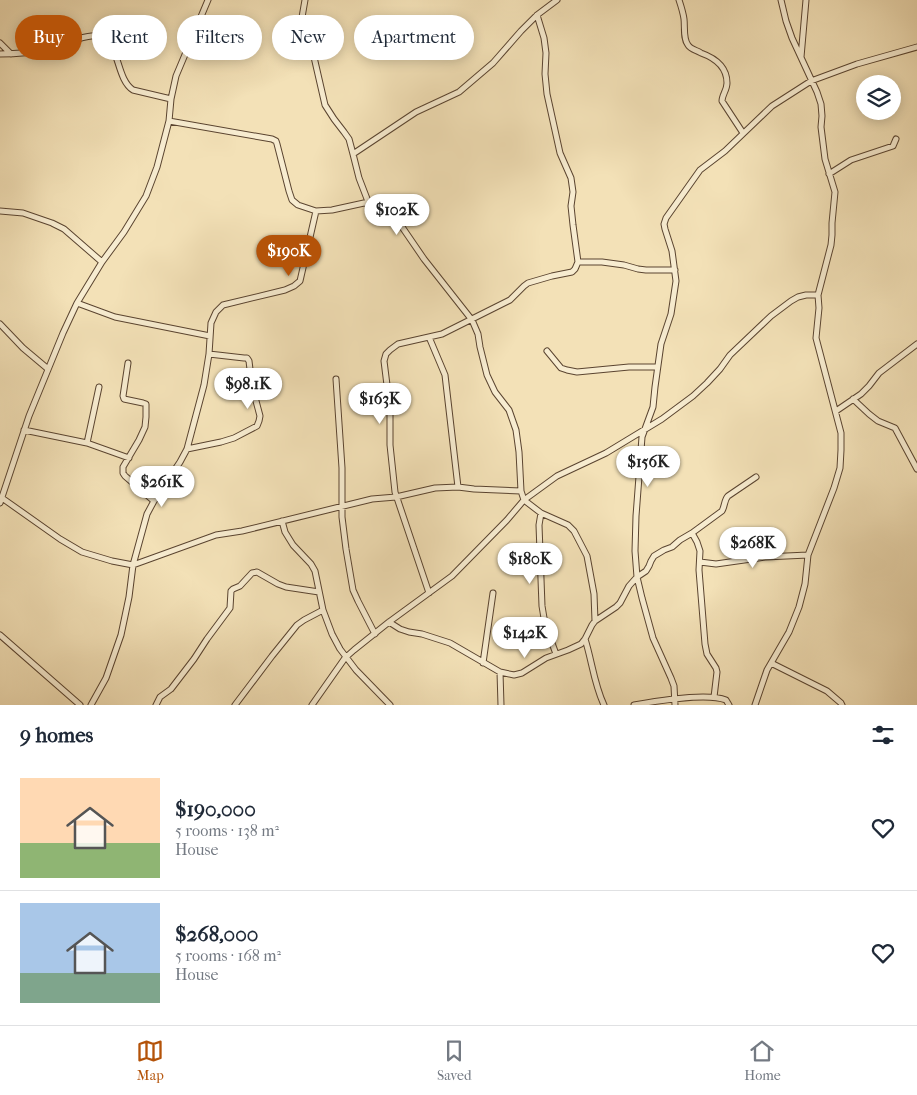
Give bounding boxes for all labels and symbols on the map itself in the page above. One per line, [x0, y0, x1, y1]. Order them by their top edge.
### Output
pin: $102K [362, 194, 432, 236]
pin: $190K [254, 234, 324, 277]
pin: $98.1K [207, 368, 289, 410]
pin: $163K [345, 382, 415, 425]
pin: $156K [613, 446, 683, 488]
pin: $261K [127, 466, 197, 508]
pin: $268K [718, 526, 788, 569]
pin: $180K [495, 542, 565, 585]
pin: $142K [490, 616, 560, 659]

